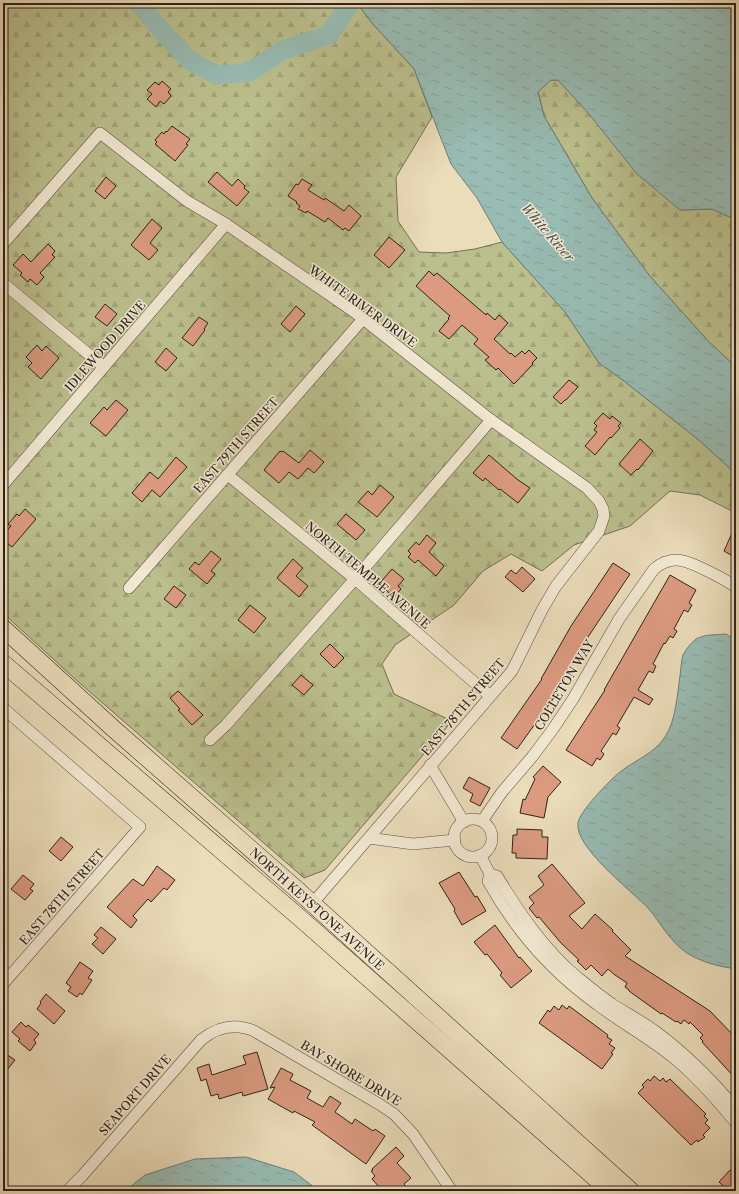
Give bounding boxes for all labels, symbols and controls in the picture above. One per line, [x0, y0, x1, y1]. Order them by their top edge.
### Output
water label: White River [518, 199, 578, 265]
street label: WHITE RIVER DRIVE [305, 261, 420, 350]
street label: IDLEWOOD DRIVE [61, 297, 149, 395]
street label: EAST 79TH STREET [190, 394, 282, 496]
street label: NORTH TEMPLE AVENUE [302, 518, 434, 632]
street label: COLLETON WAY [531, 636, 597, 733]
street label: EAST 78TH STREET [418, 655, 508, 759]
street label: NORTH KEYSTONE AVENUE [247, 845, 387, 973]
street label: EAST 78TH STREET [16, 846, 108, 948]
street label: BAY SHORE DRIVE [298, 1037, 404, 1109]
street label: SEAPORT DRIVE [96, 1051, 174, 1139]

